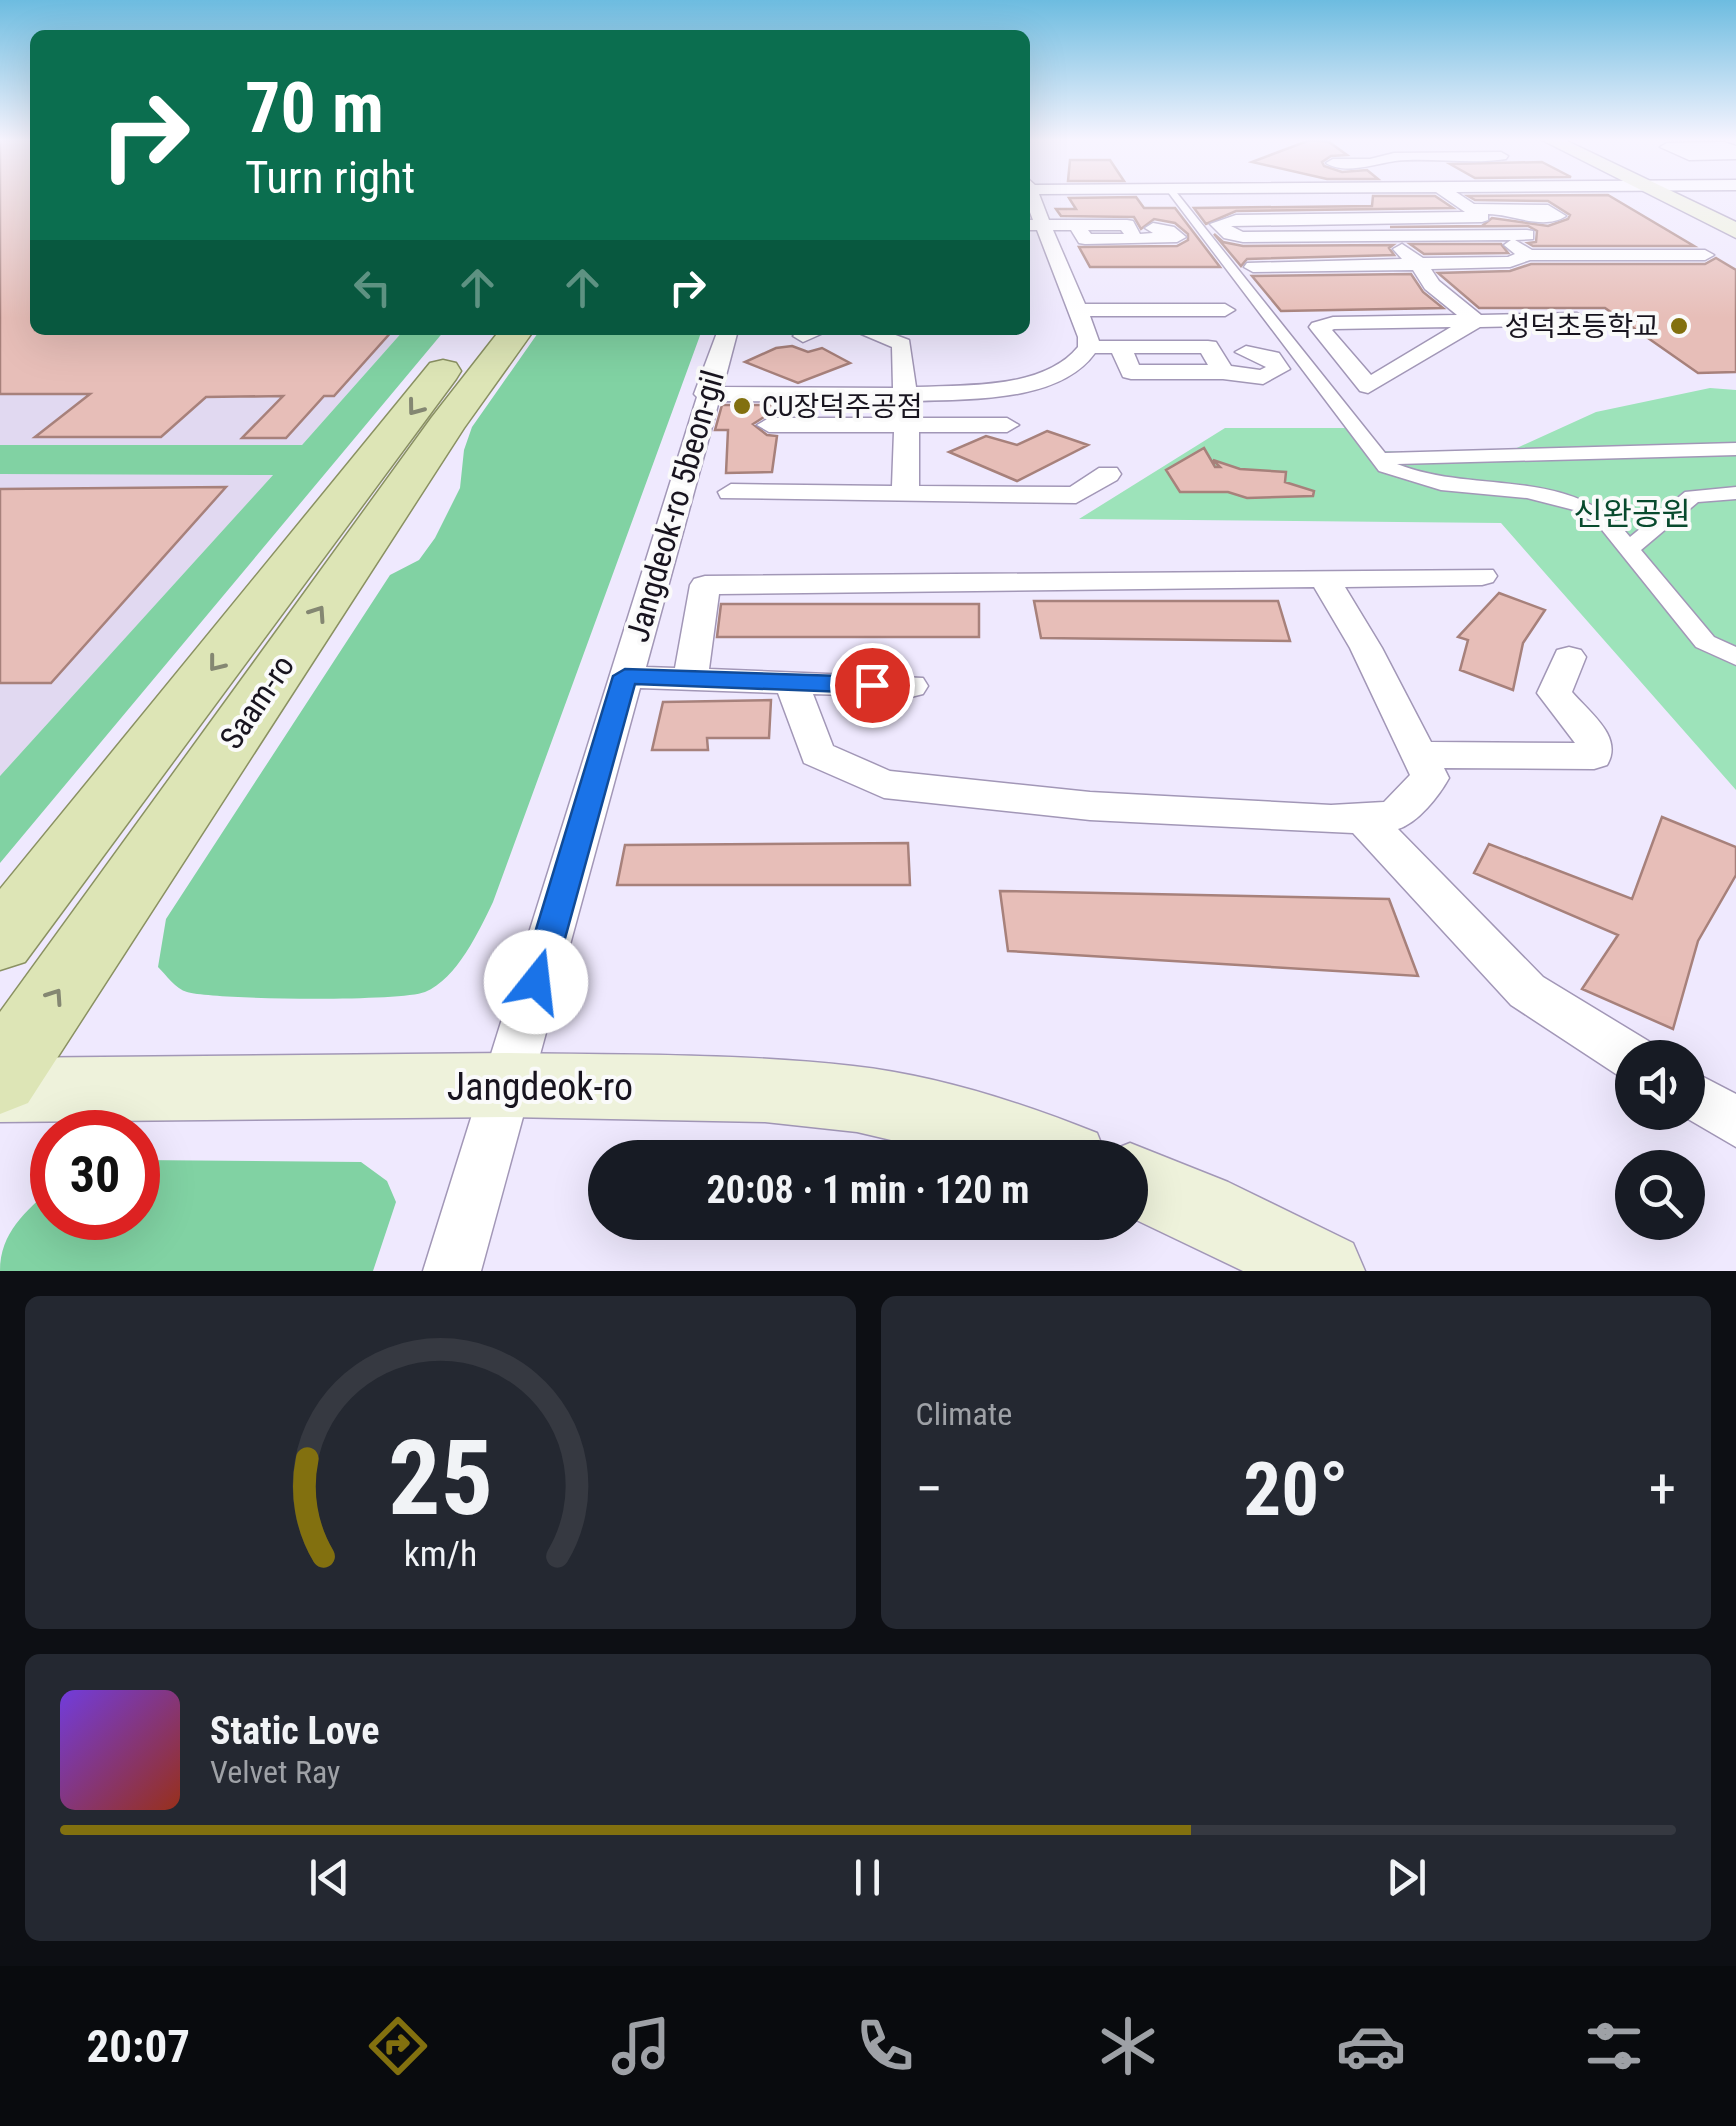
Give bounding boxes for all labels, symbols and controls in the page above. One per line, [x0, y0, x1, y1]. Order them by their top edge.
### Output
text: 70 m [245, 67, 384, 149]
icon: right [80, 70, 210, 200]
text: Turn right [245, 151, 415, 204]
icon: left [345, 260, 400, 315]
icon: ahead [450, 260, 505, 315]
icon: ahead [555, 260, 610, 315]
icon: right [660, 260, 715, 315]
place label: 성덕초등학교 [1504, 310, 1659, 343]
marker: 성덕초등학교 [1668, 315, 1690, 337]
street label: Jangdeok-ro 5beon-gil [618, 366, 732, 646]
place label: CU장덕주공점 [762, 390, 922, 423]
marker: CU장덕주공점 [731, 395, 753, 417]
one-way arrow [410, 396, 427, 414]
park label: 신완공원 [1573, 495, 1691, 533]
one-way arrow [306, 605, 324, 624]
pin [830, 643, 915, 728]
street label: Saam-ro [212, 648, 302, 756]
one-way arrow [210, 653, 227, 671]
icon: arrive [845, 658, 900, 713]
position arrow [484, 930, 588, 1034]
one-way arrow [43, 989, 61, 1008]
map controls [1615, 1040, 1705, 1240]
button: sound [1615, 1040, 1705, 1130]
street label: Jangdeok-ro [447, 1065, 633, 1109]
speed limit sign: 30 [30, 1110, 160, 1240]
button: search [1615, 1150, 1705, 1240]
text: 20:08 · 1 min · 120 m [707, 1168, 1029, 1212]
text: Climate [916, 1395, 1012, 1433]
text: 25 [388, 1418, 493, 1539]
text: 20° [1243, 1445, 1348, 1533]
text: − [916, 1457, 943, 1521]
text: + [1649, 1457, 1676, 1521]
text: km/h [403, 1533, 477, 1575]
text: Static Love [210, 1709, 379, 1753]
text: Velvet Ray [210, 1753, 340, 1791]
icon: previous [302, 1850, 357, 1905]
icon: pause [840, 1850, 895, 1905]
icon: next [1379, 1850, 1434, 1905]
icon: directions [363, 2011, 433, 2081]
icon: music [606, 2011, 676, 2081]
icon: phone [850, 2011, 920, 2081]
icon: climate [1093, 2011, 1163, 2081]
icon: car [1336, 2011, 1406, 2081]
icon: filters [1579, 2011, 1649, 2081]
text: 20:07 [87, 2020, 190, 2073]

